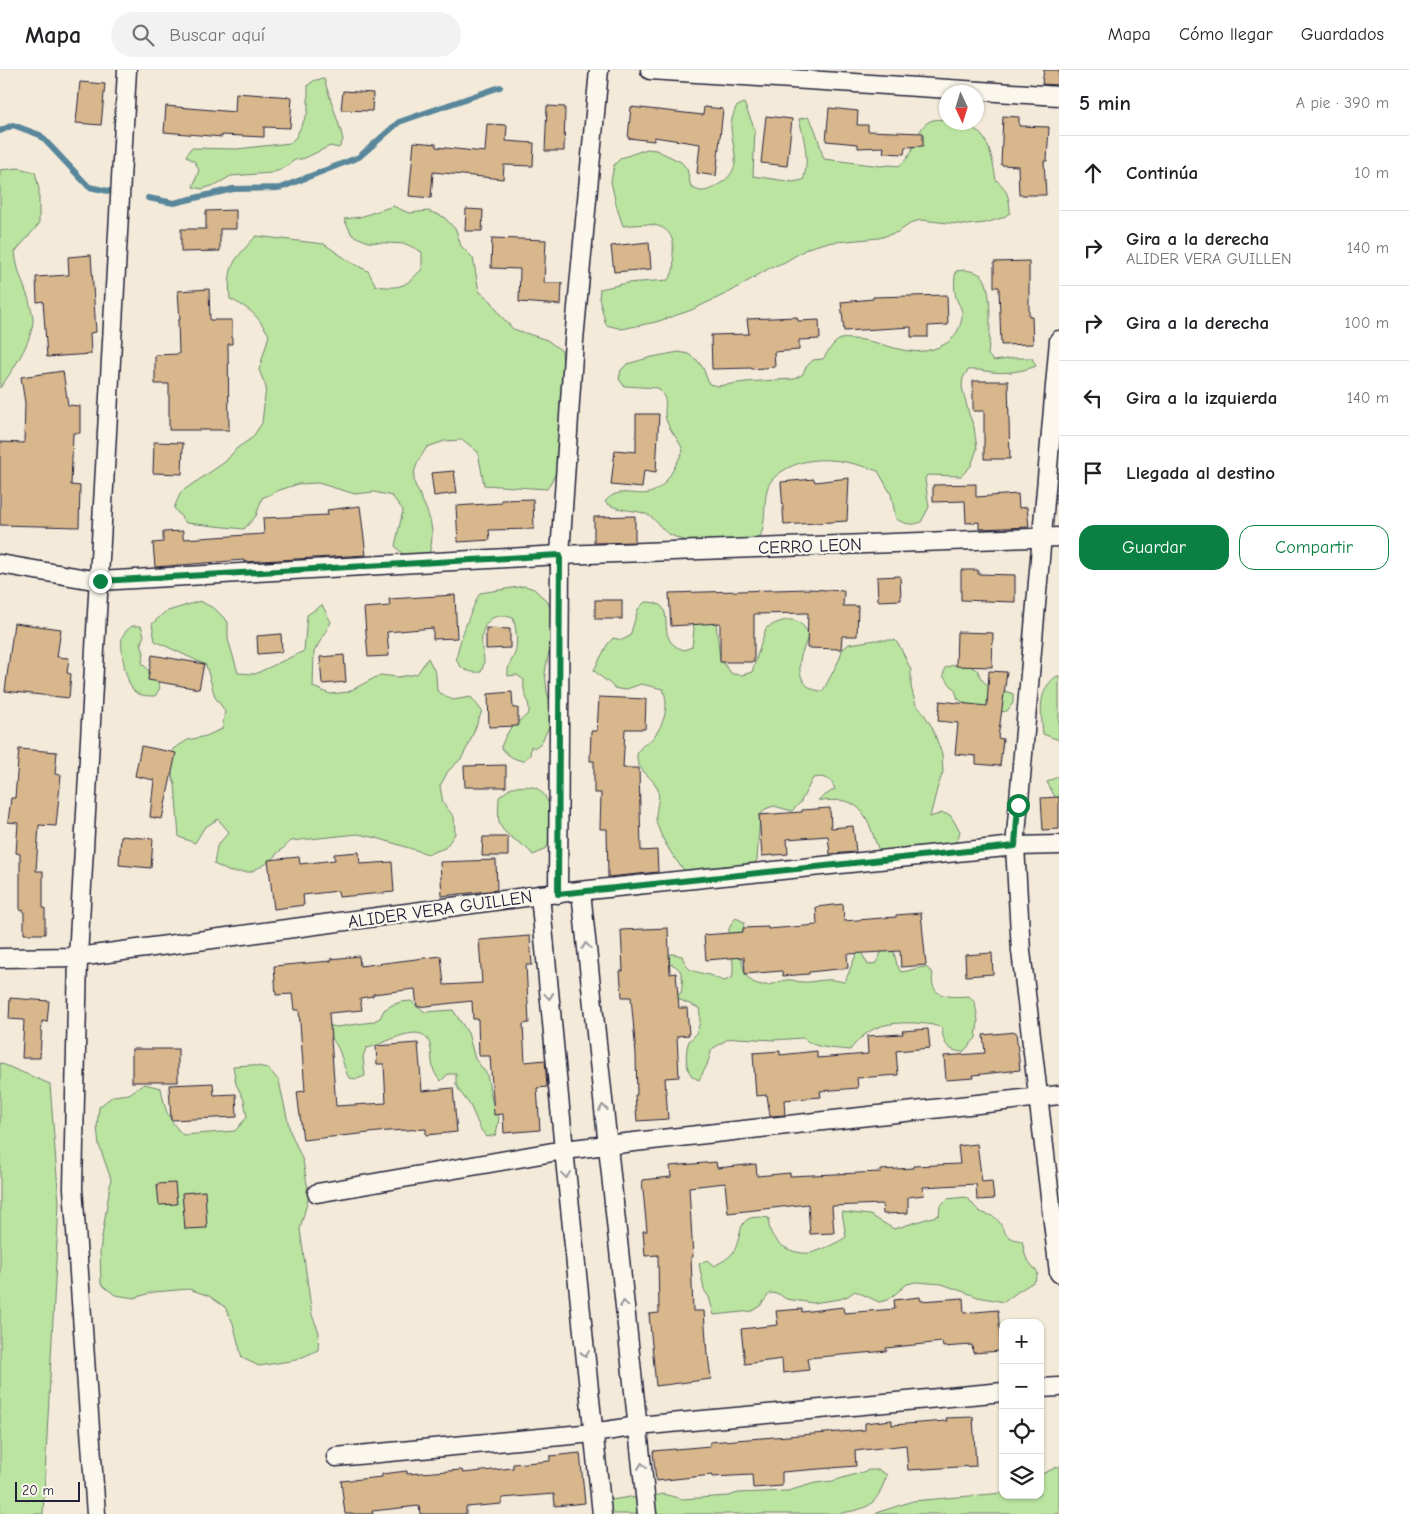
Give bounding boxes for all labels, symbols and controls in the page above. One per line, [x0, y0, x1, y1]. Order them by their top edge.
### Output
search box [111, 12, 461, 57]
text: Mapa [25, 21, 81, 49]
icon: search [129, 21, 157, 49]
text: Buscar aquí [169, 24, 265, 46]
text: Mapa [1108, 24, 1151, 45]
text: Cómo llegar [1179, 24, 1273, 45]
text: Guardados [1301, 24, 1384, 45]
north arrow [939, 85, 984, 130]
text: 5 min [1079, 91, 1131, 115]
text: A pie · 390 m [1296, 94, 1389, 112]
icon: ahead [1079, 159, 1107, 187]
text: Continúa [1126, 162, 1198, 184]
text: 10 m [1354, 164, 1389, 182]
text: Gira a la derecha [1126, 228, 1269, 250]
icon: right [1079, 234, 1107, 262]
text: 140 m [1347, 239, 1389, 257]
text: ALIDER VERA GUILLEN [1126, 250, 1292, 268]
icon: right [1079, 309, 1107, 337]
text: Gira a la derecha [1126, 312, 1269, 334]
text: 100 m [1345, 314, 1389, 332]
icon: left [1079, 384, 1107, 412]
text: Gira a la izquierda [1126, 387, 1277, 409]
text: 140 m [1347, 389, 1389, 407]
icon: arrive [1079, 459, 1107, 487]
text: Llegada al destino [1126, 462, 1275, 484]
button: Guardar [1079, 525, 1229, 570]
button: Compartir [1239, 525, 1389, 570]
street label: CERRO LEON [758, 534, 862, 559]
route end [89, 570, 112, 593]
route start [1007, 794, 1030, 817]
street label: ALIDER VERA GUILLEN [346, 886, 534, 933]
one-way arrow [581, 942, 592, 950]
one-way arrow [544, 992, 555, 1000]
one-way arrow [598, 1103, 609, 1111]
one-way arrow [560, 1172, 571, 1180]
one-way arrow [619, 1300, 630, 1308]
map controls [999, 1319, 1044, 1499]
button: + [999, 1319, 1044, 1364]
one-way arrow [579, 1351, 590, 1359]
button: − [999, 1364, 1044, 1409]
button: locate [999, 1409, 1044, 1454]
button: layers [999, 1454, 1044, 1499]
one-way arrow [637, 1461, 648, 1469]
scale bar [15, 1479, 80, 1502]
text: 20 m [22, 1482, 54, 1499]

